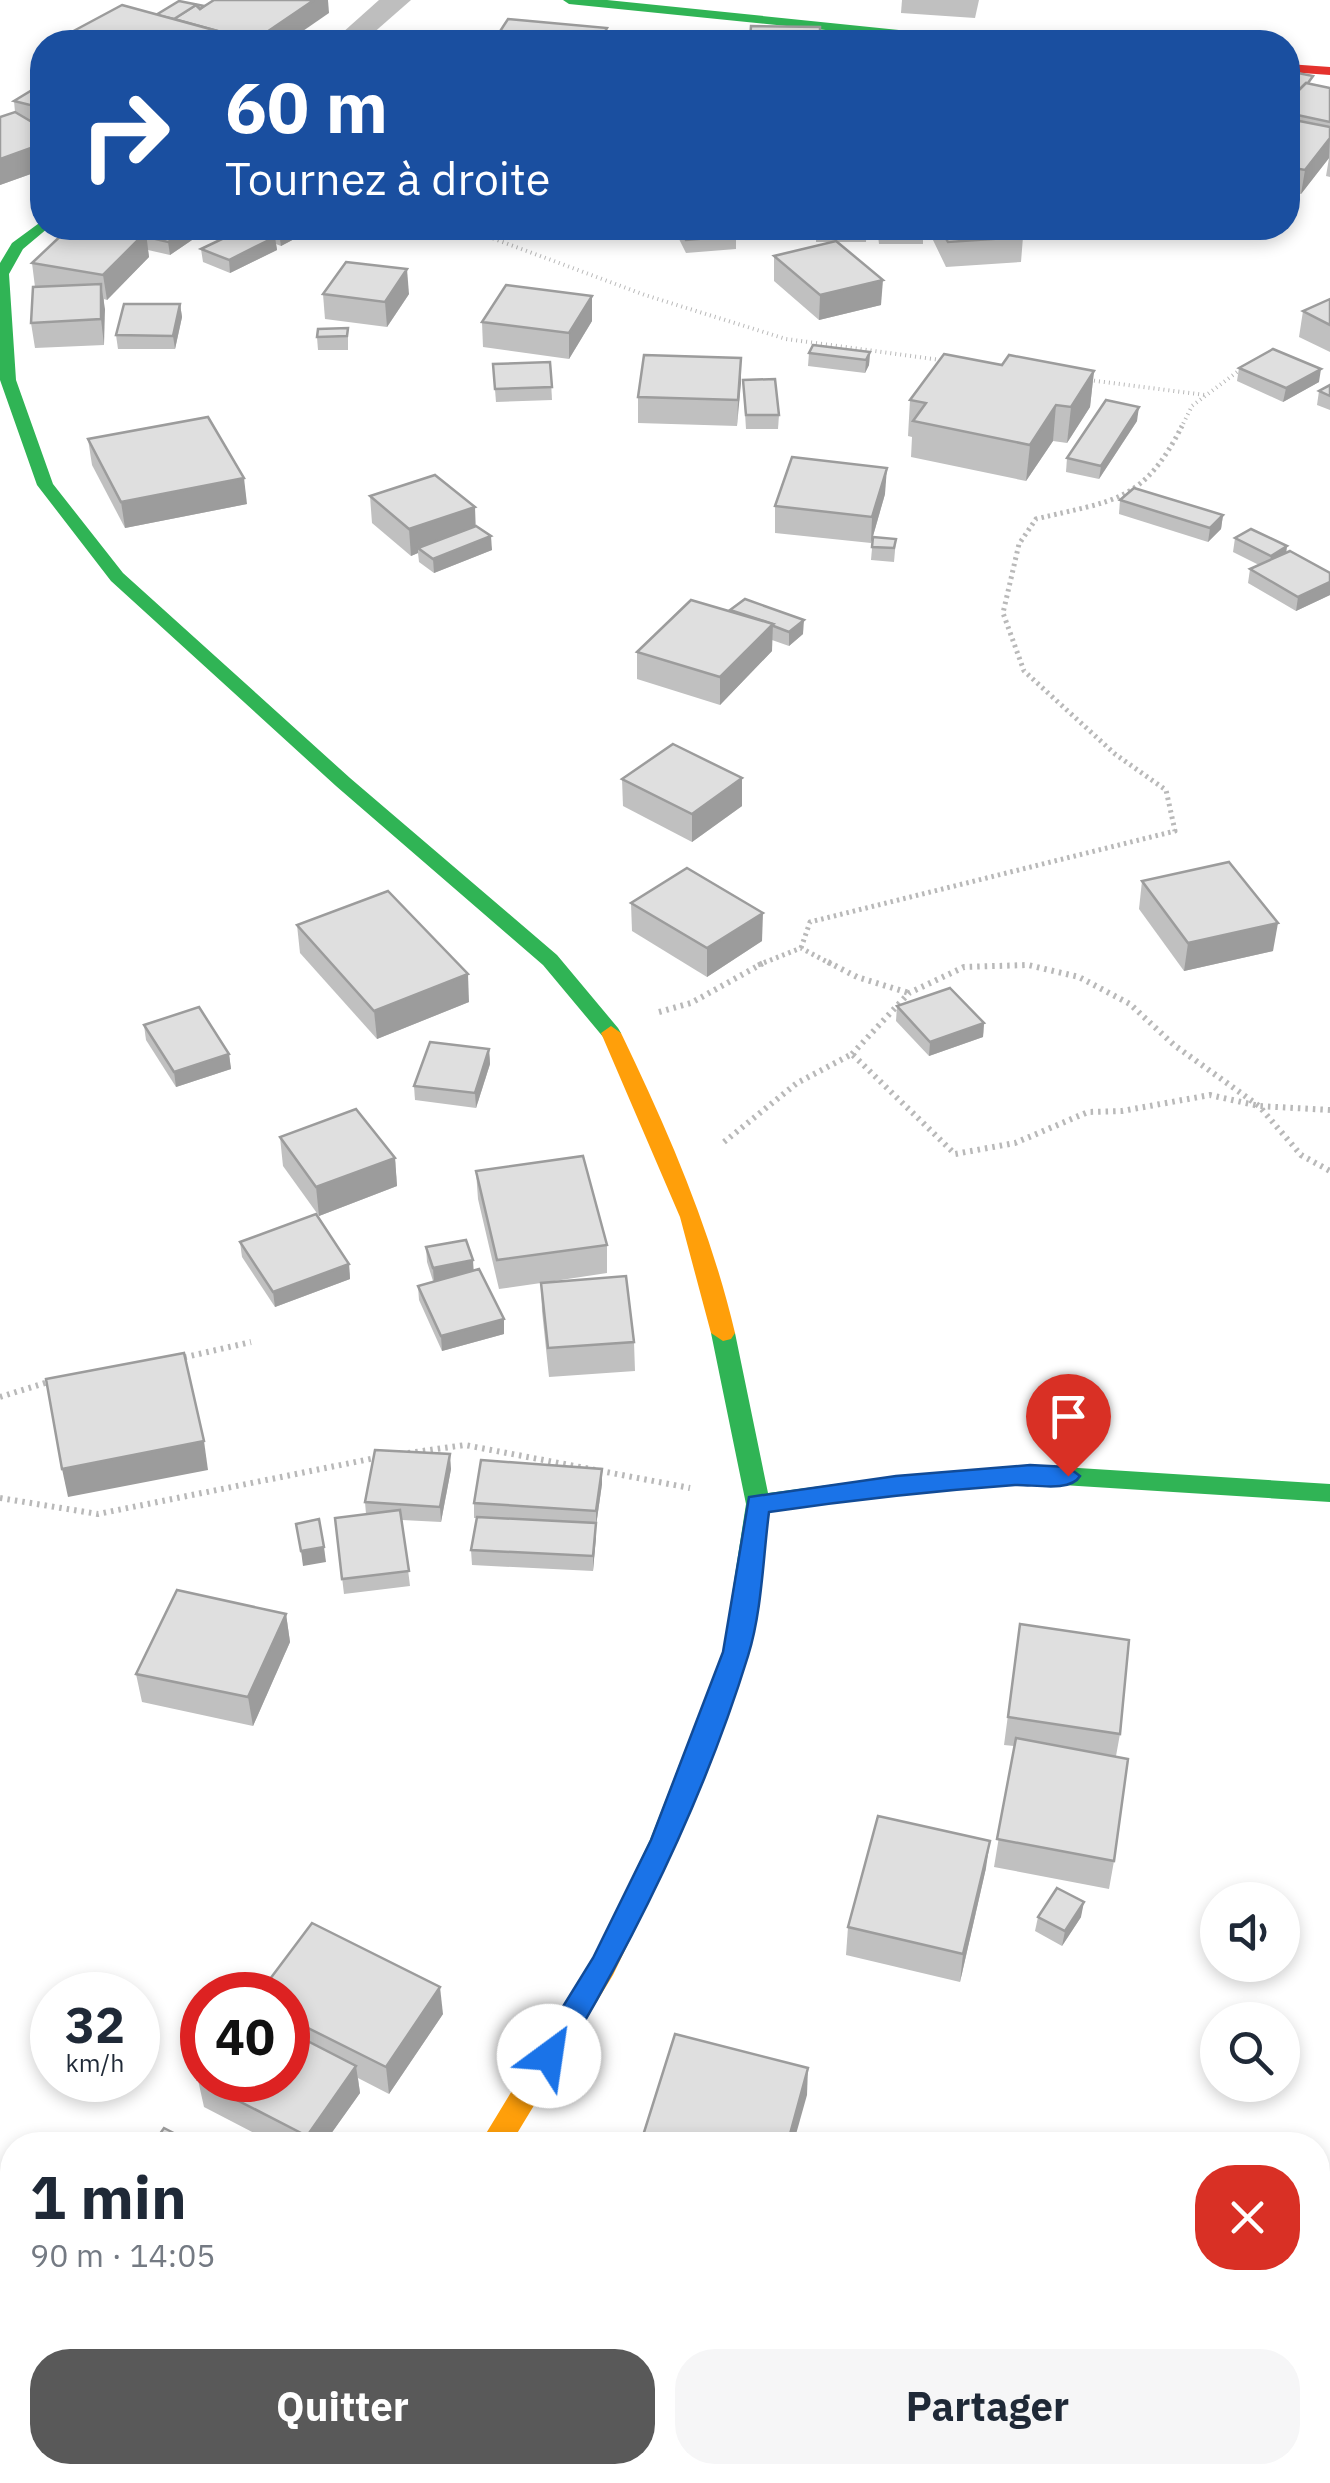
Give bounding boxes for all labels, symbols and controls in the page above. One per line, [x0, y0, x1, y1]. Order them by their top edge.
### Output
text: 60 m [225, 61, 388, 152]
icon: right [60, 70, 190, 200]
text: Tournez à droite [225, 149, 550, 207]
pin [1026, 1374, 1111, 1477]
icon: arrive [1041, 1389, 1096, 1444]
map controls [1200, 1882, 1300, 2102]
button: sound [1200, 1882, 1300, 1982]
speed limit sign: 40 [180, 1972, 310, 2102]
text: 32 [65, 1992, 125, 2057]
button: search [1200, 2002, 1300, 2102]
position arrow [497, 2004, 601, 2108]
text: km/h [66, 2046, 124, 2079]
text: 1 min [30, 2157, 187, 2236]
button: close [1195, 2165, 1300, 2270]
text: 90 m · 14:05 [30, 2234, 216, 2276]
button: Quitter [30, 2349, 655, 2464]
button: Partager [675, 2349, 1300, 2464]

